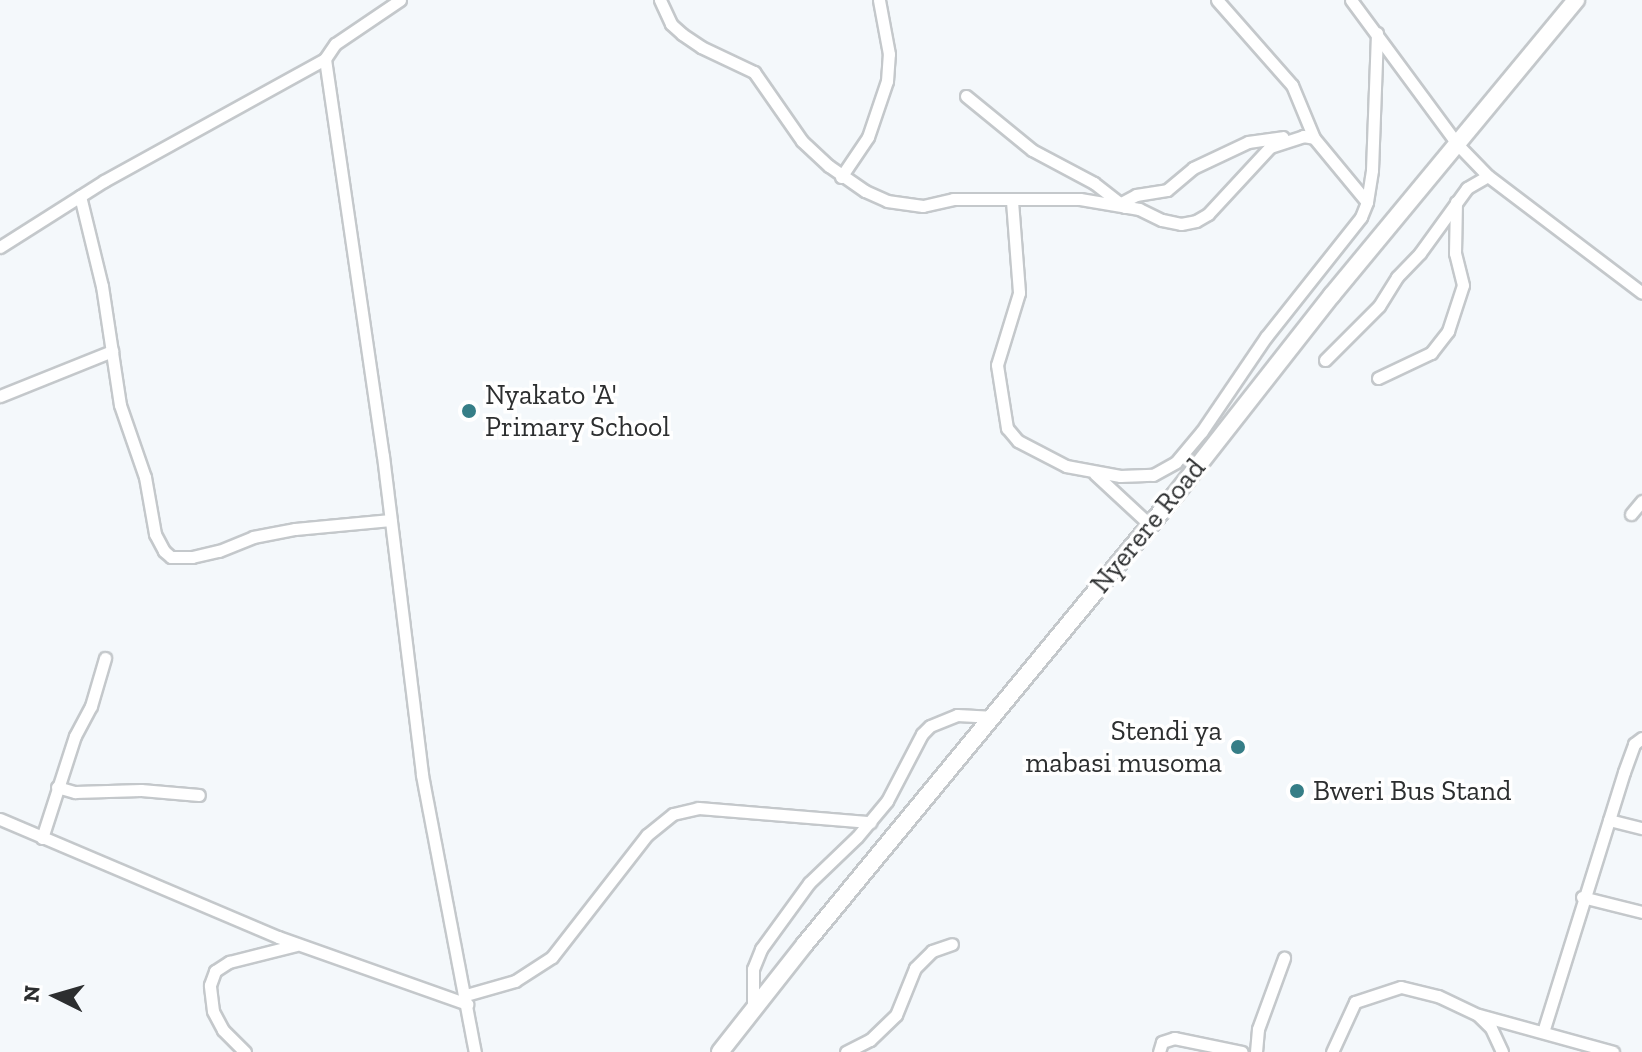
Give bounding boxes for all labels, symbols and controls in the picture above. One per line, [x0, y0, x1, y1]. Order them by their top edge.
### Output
place label: Nyakato 'A' Primary School [485, 378, 670, 444]
marker: Nyakato 'A' Primary School [460, 402, 478, 420]
street label: Nyerere Road [1084, 452, 1212, 600]
place label: Stendi ya mabasi musoma [1025, 714, 1222, 780]
marker: Stendi ya mabasi musoma [1229, 738, 1247, 756]
place label: Bweri Bus Stand [1313, 774, 1511, 808]
marker: Bweri Bus Stand [1288, 782, 1306, 800]
north arrow [16, 956, 96, 1036]
text: N [17, 984, 46, 1003]

